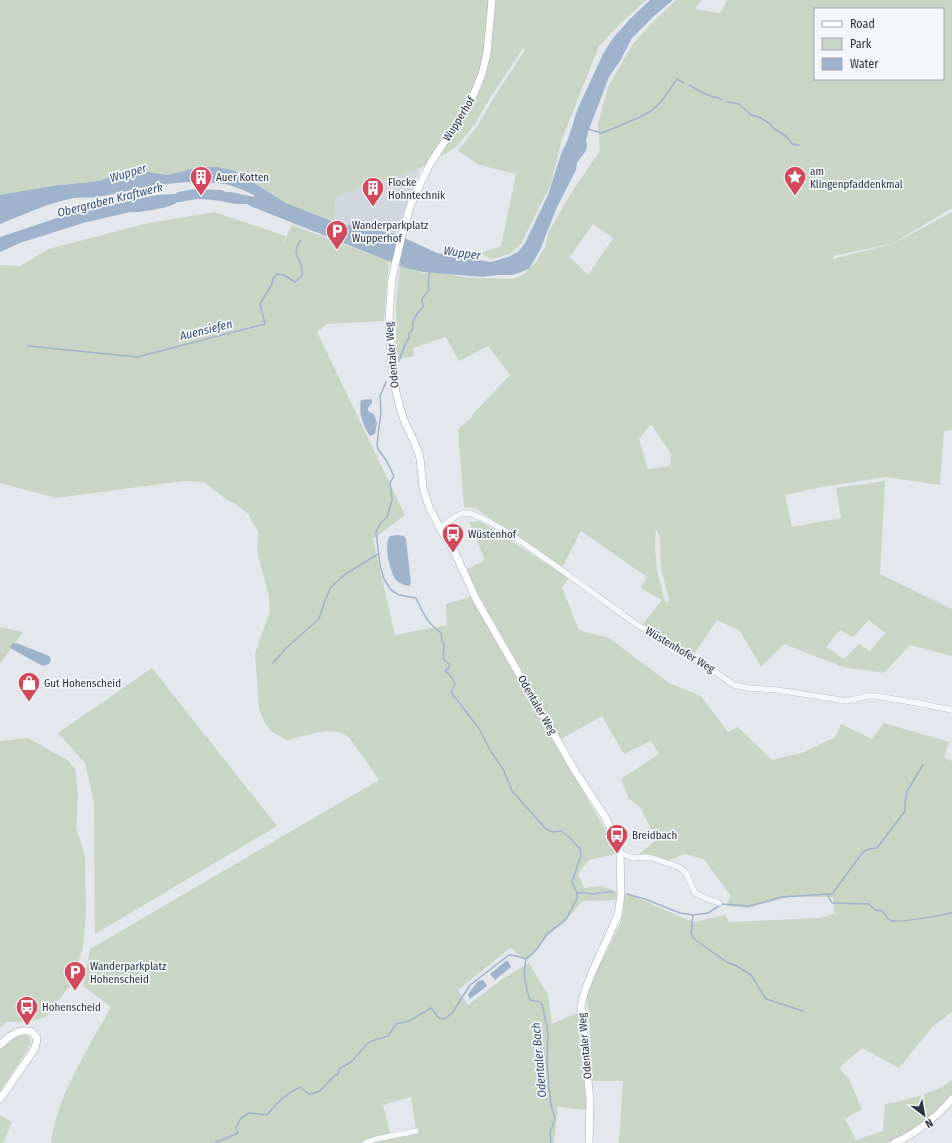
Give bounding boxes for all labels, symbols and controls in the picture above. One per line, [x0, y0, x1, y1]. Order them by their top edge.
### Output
legend [814, 8, 944, 80]
text: Road [850, 17, 875, 31]
text: Park [850, 37, 872, 51]
text: Water [850, 57, 879, 71]
street label: Wupperhof [440, 94, 478, 144]
water label: Wupper [108, 161, 149, 185]
building icon: Auer Kotten [188, 164, 214, 197]
place icon: am Klingenpfaddenkmal [782, 164, 808, 197]
place label: am Klingenpfaddenkmal [810, 165, 903, 191]
place label: Auer Kotten [216, 171, 269, 184]
building icon: Flocke Hohntechnik [360, 175, 386, 208]
place label: Flocke Hohntechnik [388, 176, 446, 202]
water label: Obergraben Kraftwerk [56, 180, 164, 220]
parking icon: Wanderparkplatz Wupperhof [324, 218, 350, 251]
place label: Wanderparkplatz Wupperhof [352, 219, 429, 245]
water label: Wupper [442, 243, 482, 263]
water label: Auensiefen [177, 317, 234, 344]
street label: Odentaler Weg [383, 321, 401, 389]
bus stop icon: Wüstenhof [440, 521, 466, 554]
place label: Wüstenhof [468, 528, 517, 541]
street label: Wüstenhofer Weg [643, 624, 718, 676]
shop icon: Gut Hohenscheid [16, 670, 42, 703]
street label: Odentaler Weg [515, 673, 560, 738]
place label: Gut Hohenscheid [44, 677, 121, 690]
bus stop icon: Breidbach [604, 822, 630, 855]
place label: Breidbach [632, 829, 677, 842]
parking icon: Wanderparkplatz Hohenscheid [62, 959, 88, 992]
place label: Wanderparkplatz Hohenscheid [90, 960, 167, 986]
bus stop icon: Hohenscheid [14, 994, 40, 1027]
place label: Hohenscheid [42, 1001, 101, 1014]
street label: Odentaler Weg [576, 1012, 594, 1080]
water label: Odentaler Bach [529, 1022, 549, 1098]
north arrow [904, 1095, 944, 1135]
text: N [923, 1116, 935, 1130]

